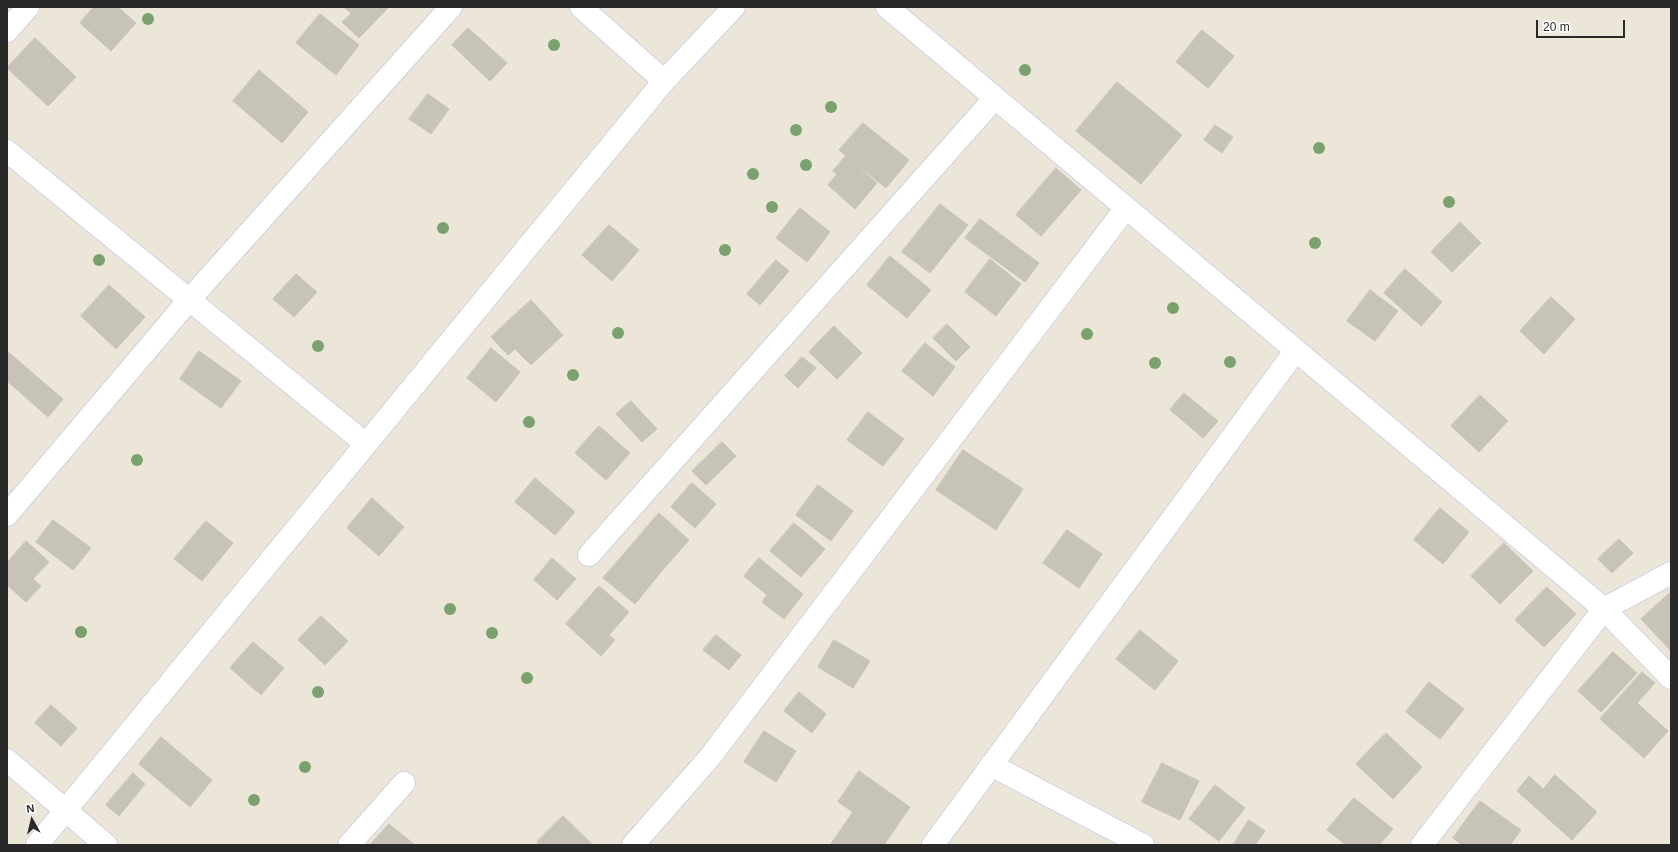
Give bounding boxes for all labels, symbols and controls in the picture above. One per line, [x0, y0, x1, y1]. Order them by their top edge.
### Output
scale bar [1538, 12, 1627, 38]
text: 20 m [1543, 20, 1570, 34]
north arrow [12, 800, 52, 840]
text: N [26, 802, 35, 815]

